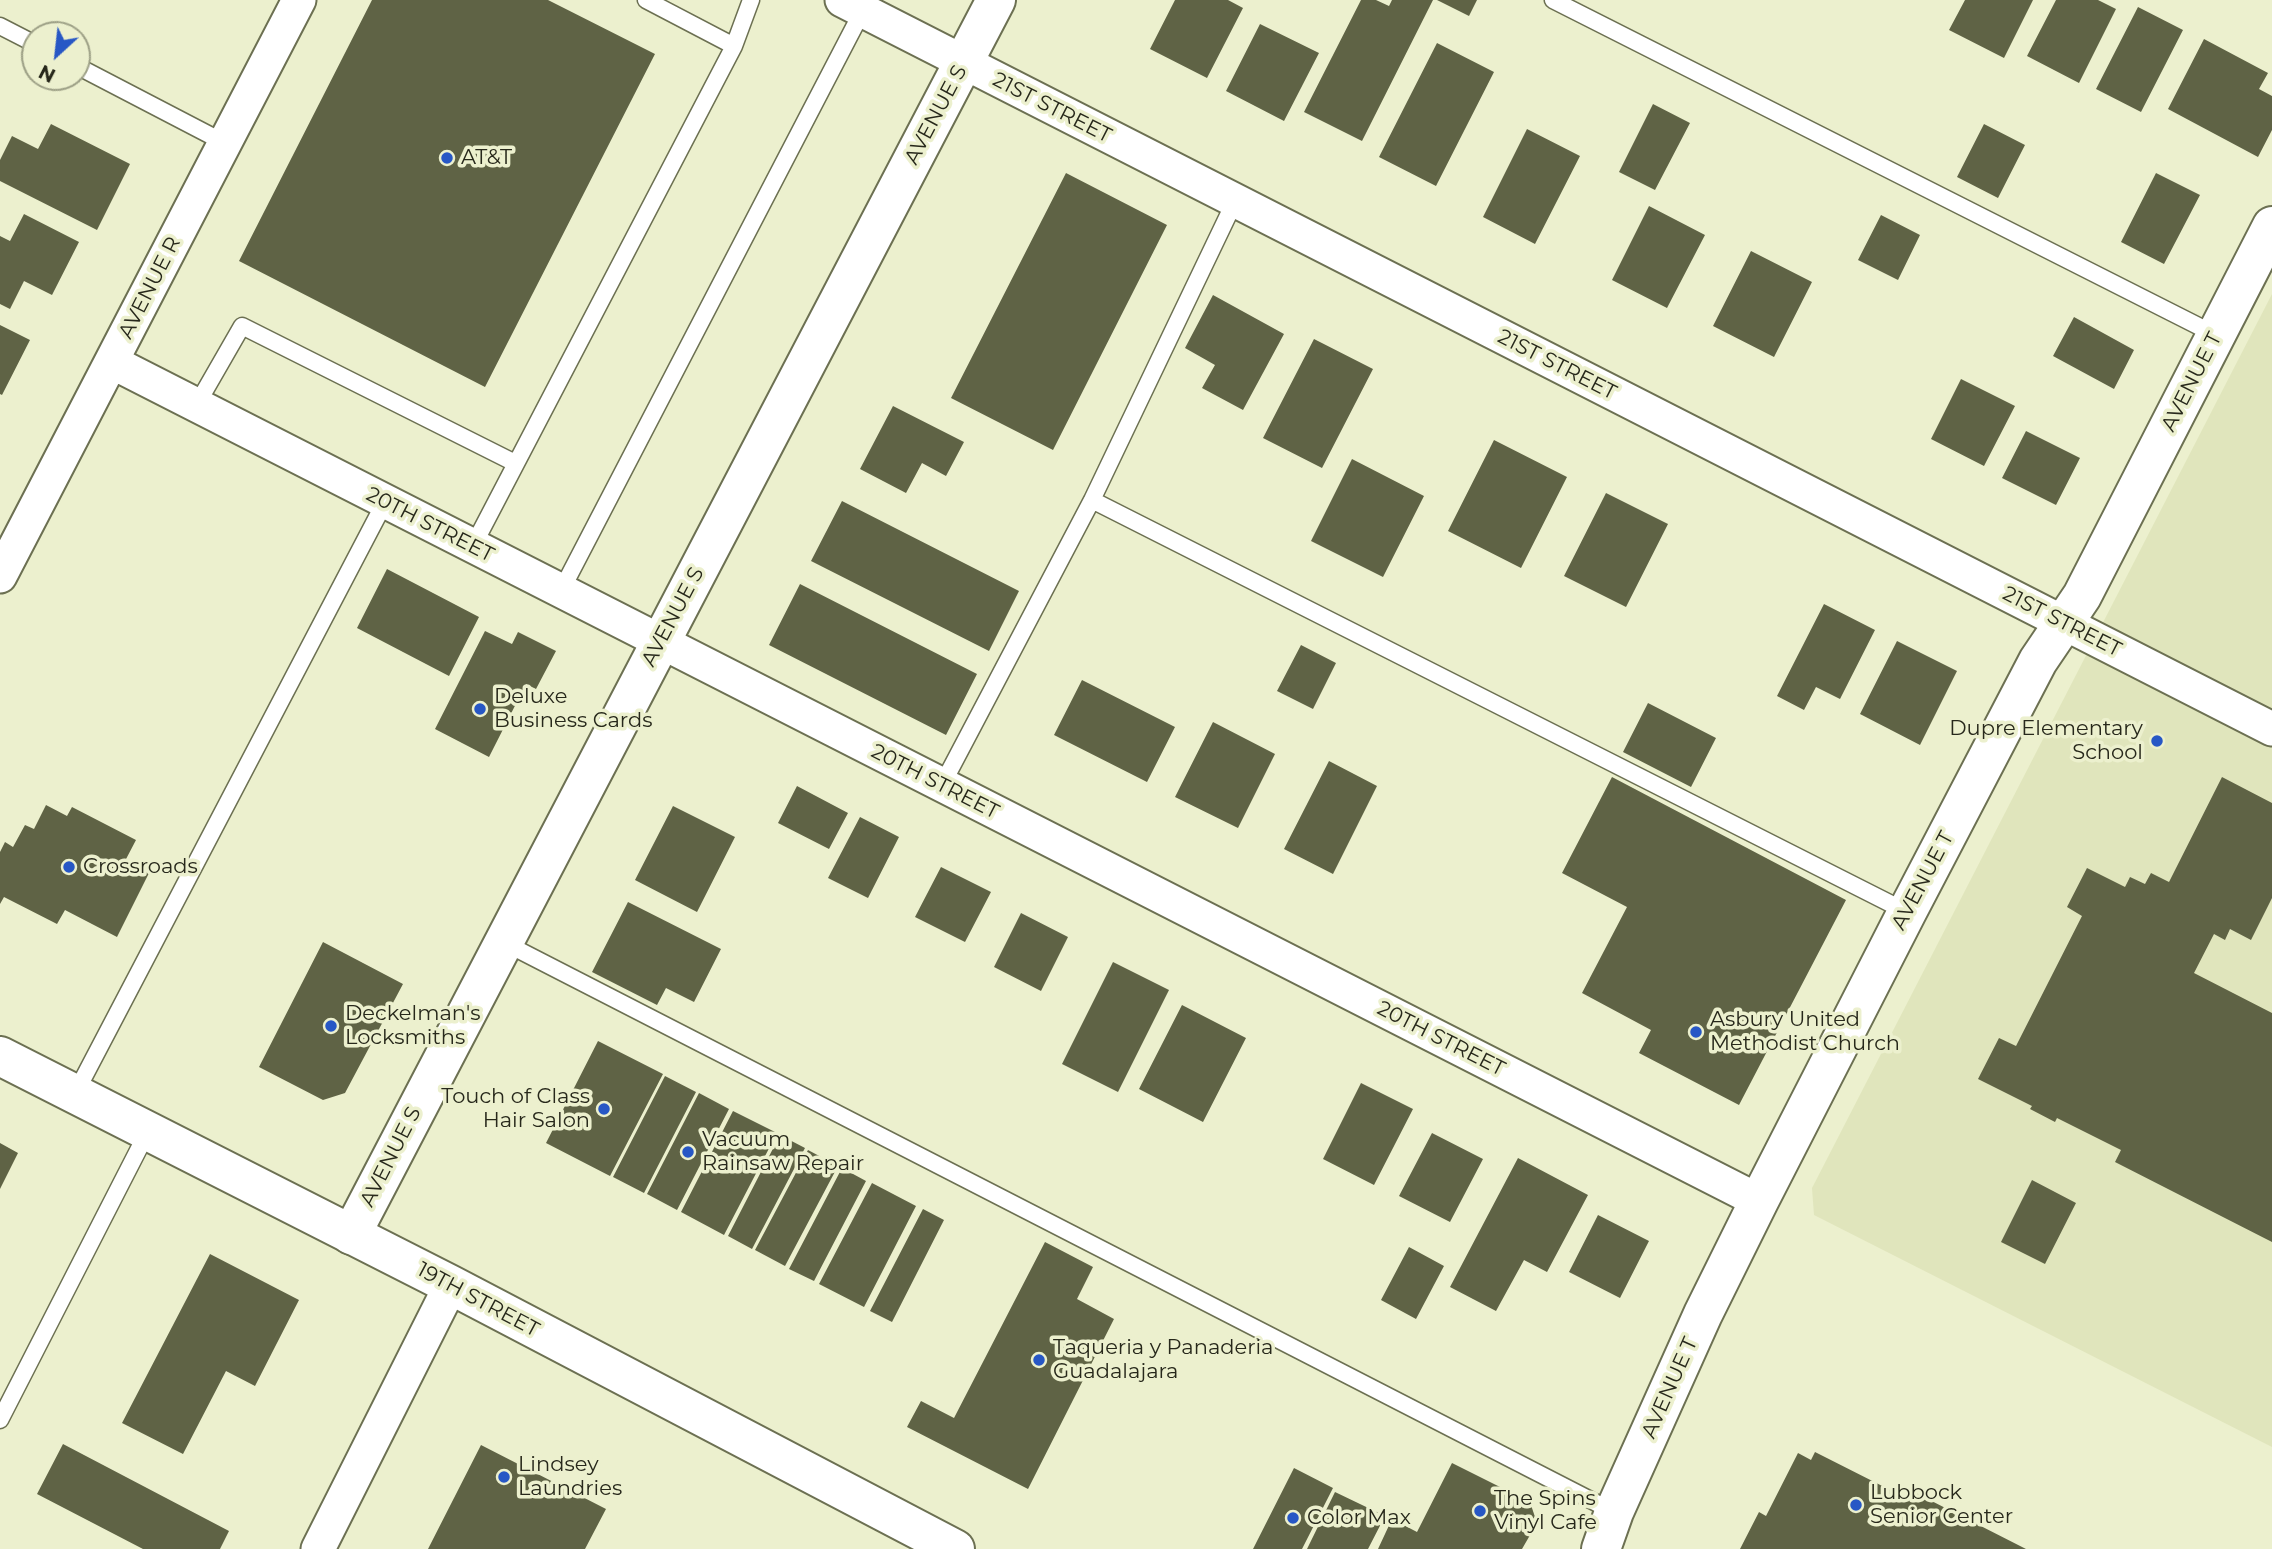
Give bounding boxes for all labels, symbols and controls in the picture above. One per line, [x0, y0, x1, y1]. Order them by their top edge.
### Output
north arrow [21, 21, 91, 91]
text: N [35, 60, 59, 87]
street label: AVENUE S [899, 61, 973, 169]
street label: 21ST STREET [988, 67, 1116, 149]
place label: AT&T [461, 145, 512, 171]
marker: AT&T [439, 150, 455, 166]
street label: AVENUE R [114, 233, 186, 343]
street label: 21ST STREET [1493, 324, 1621, 406]
street label: AVENUE T [2156, 328, 2228, 436]
street label: 20TH STREET [362, 482, 498, 568]
street label: AVENUE S [636, 563, 710, 671]
street label: 21ST STREET [1998, 581, 2126, 663]
place label: Deluxe Business Cards [494, 684, 652, 734]
marker: Deluxe Business Cards [472, 701, 488, 717]
place label: Dupre Elementary School [1949, 716, 2143, 766]
marker: Dupre Elementary School [2149, 733, 2165, 749]
street label: 20TH STREET [867, 739, 1003, 825]
street label: AVENUE T [1887, 827, 1959, 935]
place label: Crossroads [83, 854, 198, 880]
marker: Crossroads [61, 859, 77, 875]
street label: 20TH STREET [1373, 996, 1509, 1082]
place label: Deckelman's Locksmiths [345, 1001, 480, 1051]
place label: Asbury United Methodist Church [1710, 1007, 1900, 1057]
marker: Deckelman's Locksmiths [323, 1018, 339, 1034]
marker: Asbury United Methodist Church [1688, 1024, 1704, 1040]
place label: Touch of Class Hair Salon [441, 1084, 590, 1134]
marker: Touch of Class Hair Salon [596, 1101, 612, 1117]
street label: AVENUE S [355, 1103, 427, 1211]
place label: Vacuum Rainsaw Repair [702, 1127, 864, 1177]
marker: Vacuum Rainsaw Repair [680, 1144, 696, 1160]
street label: 19TH STREET [413, 1257, 543, 1343]
street label: AVENUE T [1637, 1334, 1703, 1442]
place label: Taqueria y Panaderia Guadalajara [1053, 1335, 1274, 1385]
marker: Taqueria y Panaderia Guadalajara [1031, 1352, 1047, 1368]
place label: Lindsey Laundries [518, 1452, 622, 1502]
marker: Lindsey Laundries [496, 1469, 512, 1485]
place label: Lubbock Senior Center [1870, 1480, 2013, 1530]
place label: The Spins Vinyl Cafe [1494, 1486, 1597, 1536]
marker: Lubbock Senior Center [1848, 1497, 1864, 1513]
marker: The Spins Vinyl Cafe [1472, 1503, 1488, 1519]
place label: Color Max [1307, 1505, 1411, 1531]
marker: Color Max [1285, 1510, 1301, 1526]

